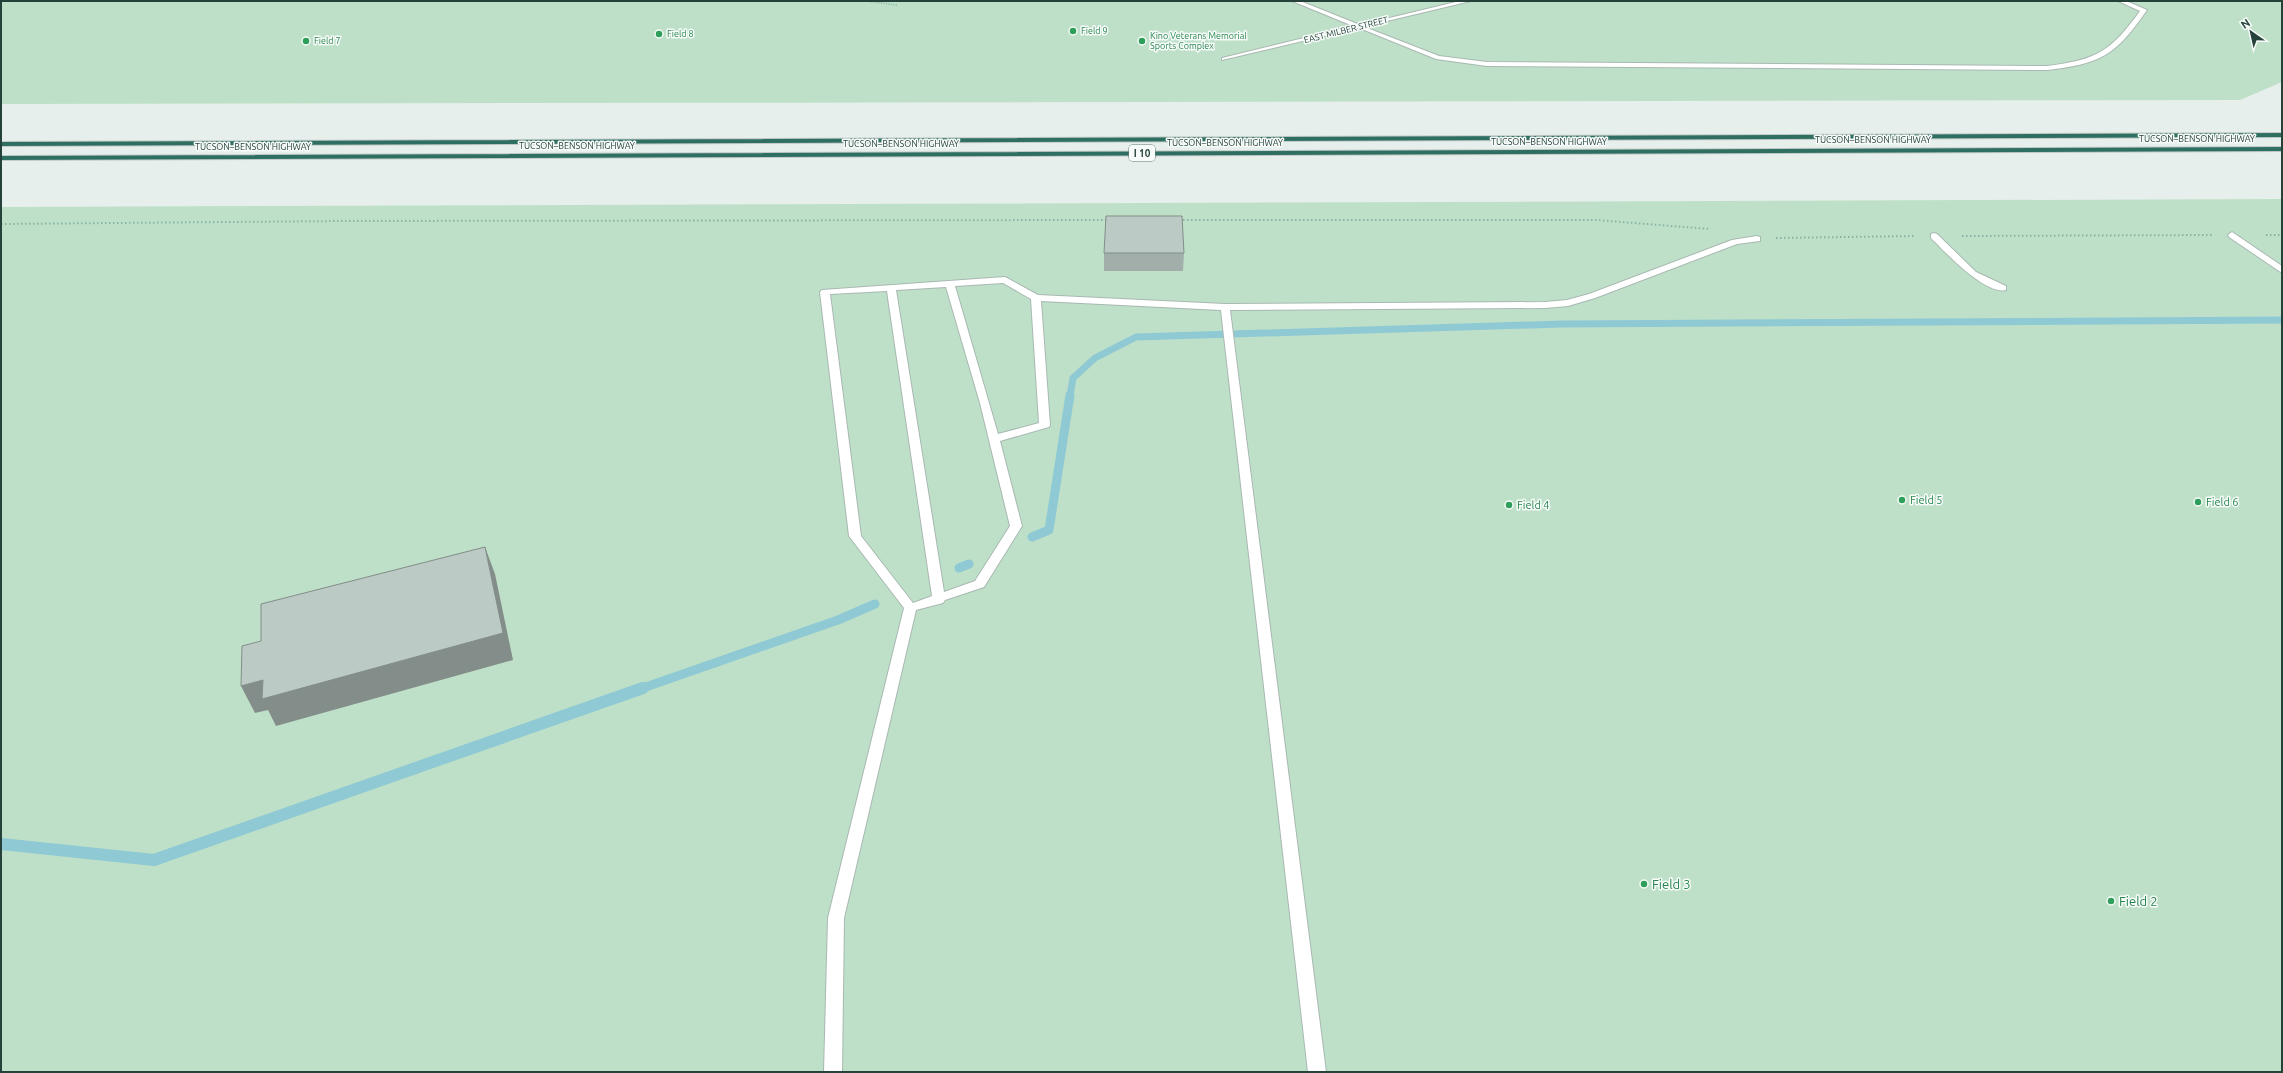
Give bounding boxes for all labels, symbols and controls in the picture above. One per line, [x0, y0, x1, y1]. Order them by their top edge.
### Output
north arrow [2231, 12, 2271, 52]
street label: EAST MILBER STREET [1303, 15, 1389, 45]
text: N [2239, 16, 2252, 31]
marker: Field 9 [1068, 26, 1078, 36]
place label: Field 9 [1081, 26, 1108, 36]
marker: Field 8 [654, 29, 664, 39]
place label: Field 8 [667, 29, 694, 39]
place label: Kino Veterans Memorial Sports Complex [1150, 31, 1247, 51]
marker: Field 7 [301, 36, 311, 46]
place label: Field 7 [314, 36, 341, 46]
marker: Kino Veterans Memorial Sports Complex [1137, 36, 1147, 46]
street label: TUCSON–BENSON HIGHWAY [2139, 134, 2256, 144]
street label: TUCSON–BENSON HIGHWAY [1815, 135, 1932, 145]
street label: TUCSON–BENSON HIGHWAY [1491, 137, 1608, 147]
street label: TUCSON–BENSON HIGHWAY [1167, 138, 1284, 148]
street label: TUCSON–BENSON HIGHWAY [843, 139, 960, 149]
street label: TUCSON–BENSON HIGHWAY [519, 141, 636, 151]
street label: TUCSON–BENSON HIGHWAY [195, 142, 312, 152]
road number: I 10 [1129, 145, 1155, 161]
place label: Field 5 [1910, 494, 1943, 506]
marker: Field 5 [1897, 495, 1907, 505]
place label: Field 6 [2206, 496, 2239, 508]
marker: Field 6 [2193, 497, 2203, 507]
place label: Field 4 [1517, 499, 1550, 511]
marker: Field 4 [1504, 500, 1514, 510]
place label: Field 3 [1652, 877, 1691, 891]
marker: Field 3 [1639, 879, 1649, 889]
place label: Field 2 [2119, 894, 2158, 908]
marker: Field 2 [2106, 896, 2116, 906]

